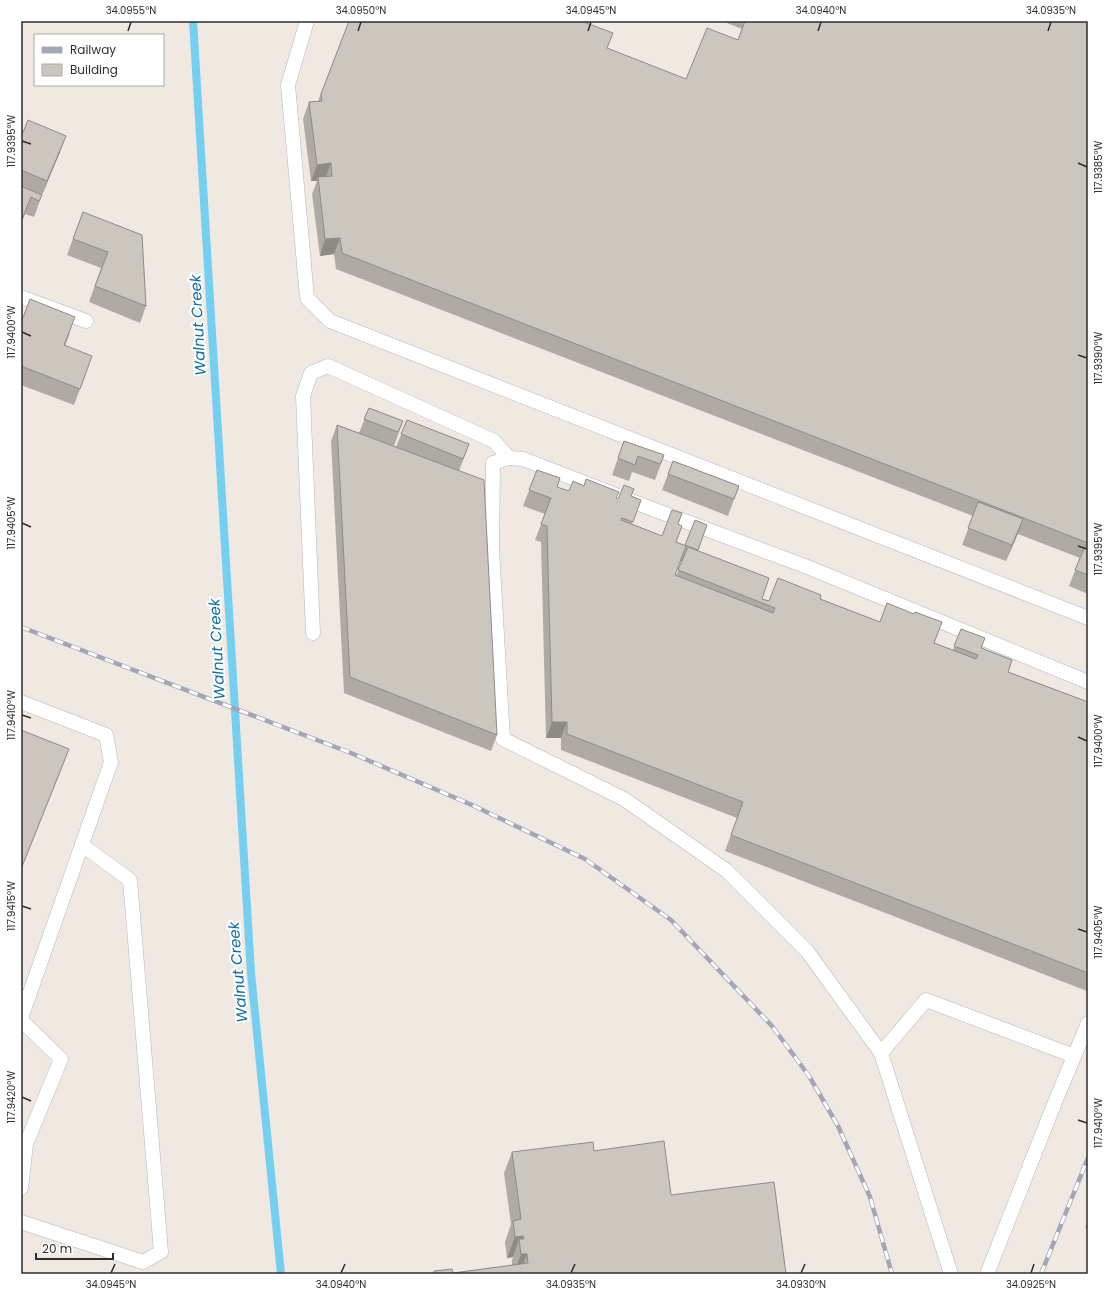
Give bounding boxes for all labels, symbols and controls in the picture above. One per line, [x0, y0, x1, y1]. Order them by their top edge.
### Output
text: 34.0955°N [106, 3, 156, 18]
text: 34.0950°N [336, 3, 386, 18]
text: 34.0945°N [566, 3, 616, 18]
text: 34.0940°N [796, 3, 846, 18]
text: 34.0935°N [1026, 3, 1076, 18]
legend [34, 34, 164, 86]
text: Railway [70, 41, 116, 58]
text: Building [70, 61, 118, 78]
text: 117.9395°W [4, 114, 19, 167]
text: 117.9385°W [1091, 140, 1106, 193]
water label: Walnut Creek [184, 273, 211, 376]
text: 117.9400°W [4, 305, 19, 358]
text: 117.9390°W [1091, 331, 1106, 384]
text: 117.9405°W [4, 496, 19, 549]
text: 117.9395°W [1091, 522, 1106, 575]
water label: Walnut Creek [203, 597, 230, 700]
text: 117.9410°W [4, 690, 19, 740]
text: 117.9400°W [1091, 714, 1106, 767]
text: 117.9415°W [4, 881, 19, 931]
text: 117.9405°W [1091, 905, 1106, 958]
water label: Walnut Creek [223, 920, 252, 1023]
text: 117.9420°W [4, 1071, 19, 1123]
text: 117.9410°W [1091, 1098, 1106, 1148]
scale bar [36, 1235, 113, 1261]
text: 20 m [42, 1240, 72, 1257]
text: 34.0945°N [86, 1277, 136, 1292]
text: 34.0940°N [316, 1277, 366, 1292]
text: 34.0935°N [546, 1277, 596, 1292]
text: 34.0930°N [776, 1277, 826, 1292]
text: 34.0925°N [1006, 1277, 1056, 1292]

